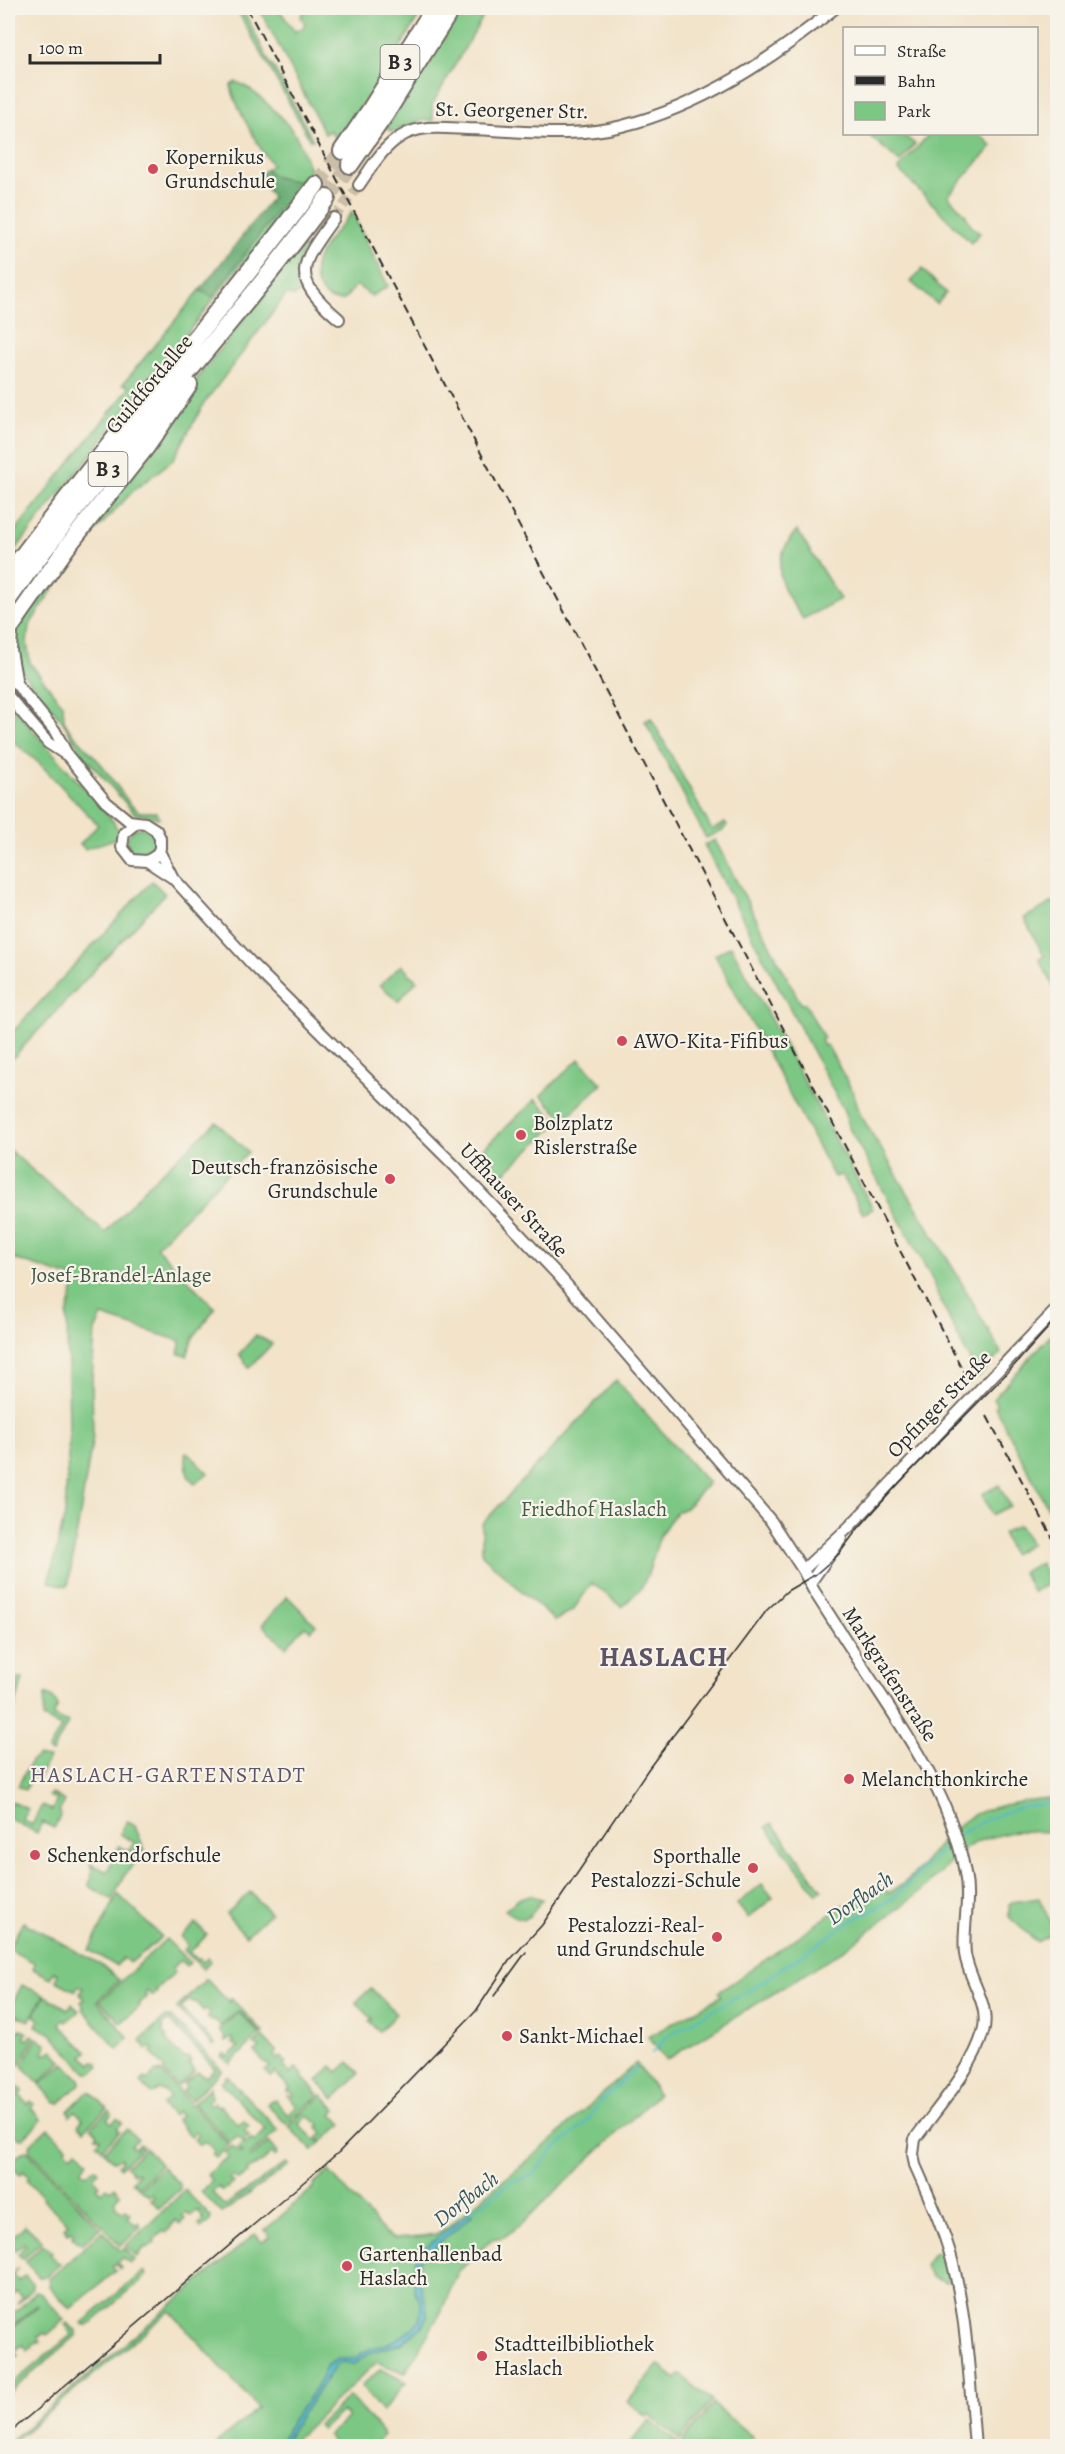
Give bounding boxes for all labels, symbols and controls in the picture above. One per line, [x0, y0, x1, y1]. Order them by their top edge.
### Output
scale bar [30, 27, 160, 65]
legend [843, 27, 1038, 135]
text: 100 m [39, 36, 83, 60]
text: Straße [897, 39, 946, 63]
road number: B 3 [380, 45, 420, 79]
text: Bahn [897, 69, 936, 93]
street label: St. Georgener Str. [435, 95, 589, 125]
text: Park [897, 99, 931, 123]
place label: Kopernikus Grundschule [165, 143, 275, 195]
marker: Kopernikus Grundschule [146, 162, 160, 176]
street label: Guildfordallee [99, 328, 199, 440]
road number: B 3 [88, 452, 128, 486]
place label: AWO-Kita-Fifibus [633, 1027, 788, 1055]
marker: AWO-Kita-Fifibus [615, 1034, 629, 1048]
place label: Bolzplatz Rislerstraße [533, 1109, 637, 1161]
marker: Bolzplatz Rislerstraße [514, 1128, 528, 1142]
street label: Uffhauser Straße [453, 1137, 575, 1263]
place label: Deutsch-französische Grundschule [190, 1153, 378, 1205]
marker: Deutsch-französische Grundschule [383, 1172, 397, 1186]
park label: Josef-Brandel-Anlage [31, 1261, 212, 1289]
street label: Opfinger Straße [881, 1344, 997, 1464]
park label: Friedhof Haslach [521, 1495, 667, 1523]
street label: Markgrafenstraße [836, 1601, 944, 1747]
district label: HASLACH [599, 1639, 729, 1675]
district label: HASLACH-GARTENSTADT [30, 1760, 306, 1790]
place label: Melanchthonkirche [861, 1765, 1028, 1793]
marker: Melanchthonkirche [842, 1772, 856, 1786]
place label: Schenkendorfschule [47, 1841, 221, 1869]
place label: Sporthalle Pestalozzi-Schule [590, 1842, 741, 1894]
marker: Schenkendorfschule [28, 1848, 42, 1862]
marker: Sporthalle Pestalozzi-Schule [746, 1861, 760, 1875]
water label: Dorfbach [820, 1864, 900, 1932]
place label: Pestalozzi-Real- und Grundschule [556, 1911, 705, 1963]
marker: Pestalozzi-Real- und Grundschule [710, 1930, 724, 1944]
place label: Sankt-Michael [519, 2022, 644, 2050]
marker: Sankt-Michael [500, 2029, 514, 2043]
water label: Dorfbach [427, 2164, 505, 2234]
place label: Gartenhallenbad Haslach [359, 2240, 503, 2292]
marker: Gartenhallenbad Haslach [340, 2259, 354, 2273]
place label: Stadtteilbibliothek Haslach [494, 2330, 655, 2382]
marker: Stadtteilbibliothek Haslach [475, 2349, 489, 2363]

